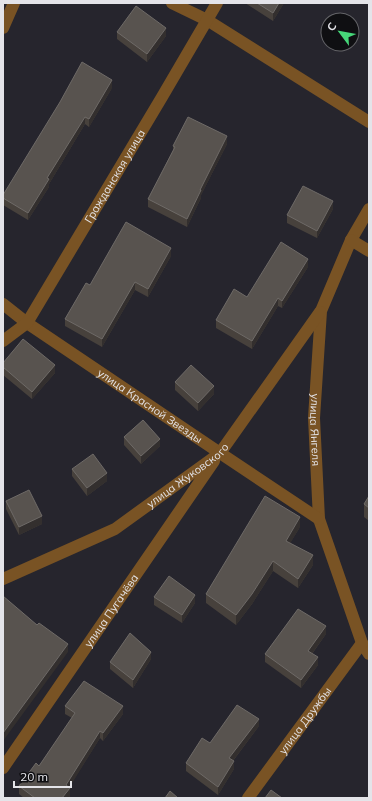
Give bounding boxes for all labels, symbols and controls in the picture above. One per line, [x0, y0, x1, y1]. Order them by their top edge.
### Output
north arrow [320, 12, 360, 52]
text: С [324, 19, 340, 34]
street label: Гражданская улица [81, 127, 148, 226]
street label: улица Красной Звезды [95, 366, 205, 446]
street label: улица Янгеля [307, 393, 323, 466]
street label: улица Жуковского [144, 440, 232, 511]
street label: улица Пугачёва [81, 571, 141, 650]
street label: улица Дружбы [276, 684, 334, 757]
scale bar [14, 763, 71, 789]
text: 20 m [20, 769, 48, 784]

